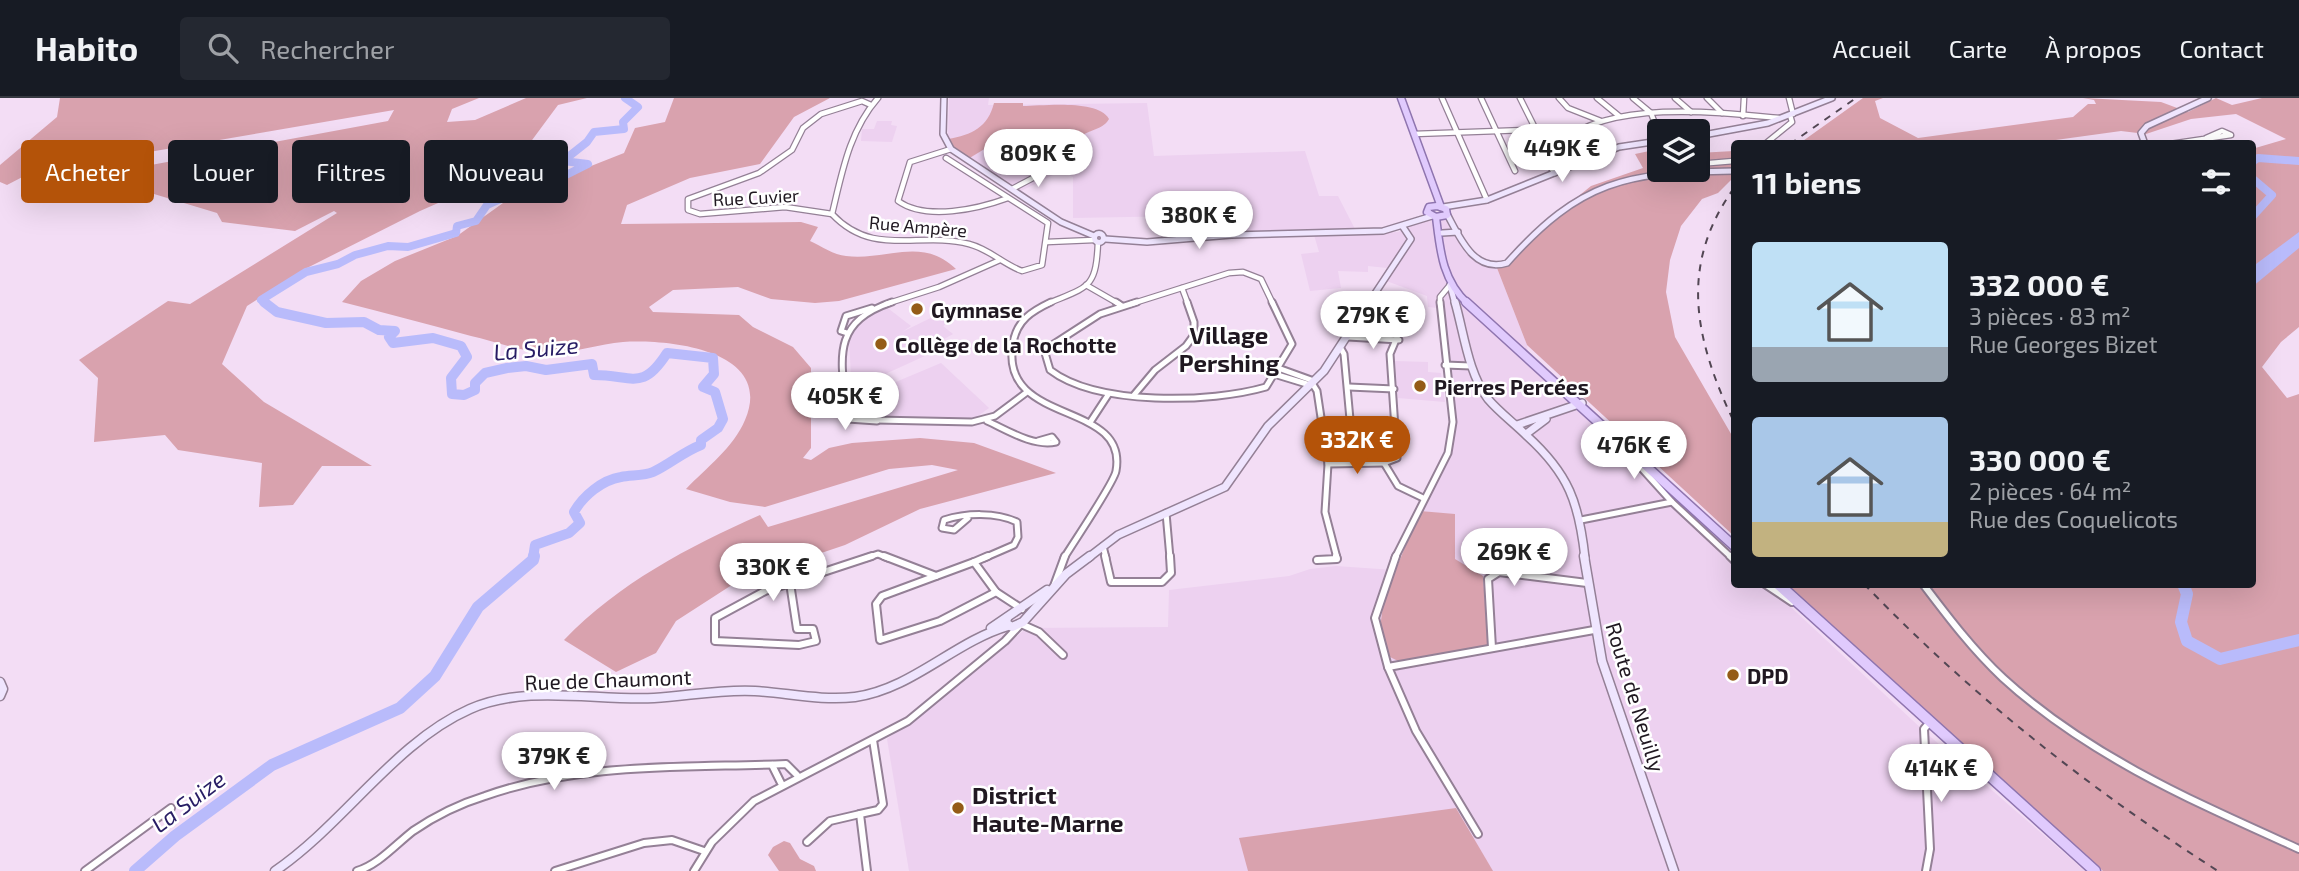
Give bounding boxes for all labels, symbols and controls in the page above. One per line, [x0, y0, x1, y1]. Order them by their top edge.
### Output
search box [180, 17, 670, 80]
text: Habito [35, 28, 138, 68]
icon: search [204, 29, 242, 67]
text: Rechercher [260, 33, 394, 64]
text: Accueil [1833, 34, 1911, 63]
text: Carte [1949, 34, 2007, 63]
text: À propos [2045, 34, 2142, 63]
text: Contact [2180, 34, 2264, 63]
map controls [1647, 119, 1710, 182]
button: layers [1647, 119, 1710, 182]
pin: 449K € [1505, 125, 1619, 184]
pin: 809K € [981, 130, 1095, 189]
text: 449K € [1524, 133, 1600, 161]
text: 809K € [1000, 138, 1076, 166]
chip: Acheter [21, 140, 154, 203]
chip: Louer [168, 140, 278, 203]
chip: Filtres [292, 140, 410, 203]
chip: Nouveau [424, 140, 568, 203]
icon: filters [2197, 163, 2235, 201]
text: 11 biens [1752, 164, 1861, 200]
street label: Rue Cuvier [712, 184, 800, 210]
pin: 380K € [1142, 192, 1256, 251]
text: 380K € [1161, 200, 1237, 228]
street label: Rue Ampère [868, 211, 968, 241]
text: 332 000 € [1969, 266, 2109, 302]
icon: home [1808, 270, 1892, 354]
pin: 279K € [1316, 292, 1430, 351]
place label: Gymnase [931, 297, 1023, 323]
text: 279K € [1336, 300, 1410, 328]
marker: Gymnase [909, 301, 925, 317]
text: 3 pièces · 83 m² [1969, 302, 2131, 330]
district label: Village Pershing [1179, 320, 1279, 377]
water label: La Suize [492, 330, 580, 366]
text: Rue Georges Bizet [1969, 330, 2158, 358]
place label: Collège de la Rochotte [895, 332, 1117, 357]
marker: Collège de la Rochotte [873, 336, 889, 352]
pin: 405K € [788, 372, 902, 432]
place label: Pierres Percées [1434, 374, 1589, 399]
marker: Pierres Percées [1412, 378, 1428, 394]
text: 405K € [807, 381, 883, 409]
pin: 332K € [1300, 416, 1414, 476]
pin: 476K € [1577, 422, 1691, 481]
text: 332K € [1320, 425, 1394, 453]
text: 476K € [1597, 430, 1671, 458]
text: 330 000 € [1969, 441, 2111, 477]
icon: home [1808, 445, 1892, 529]
text: 2 pièces · 64 m² [1969, 477, 2131, 505]
text: Rue des Coquelicots [1969, 505, 2178, 533]
pin: 269K € [1457, 528, 1571, 588]
text: 269K € [1477, 537, 1551, 565]
pin: 330K € [716, 544, 830, 603]
text: 330K € [736, 552, 810, 580]
street label: Route de Neuilly [1601, 619, 1671, 775]
place label: DPD [1747, 663, 1789, 688]
street label: Rue de Chaumont [524, 664, 692, 694]
marker: DPD [1725, 667, 1741, 683]
pin: 379K € [497, 732, 611, 792]
text: 379K € [518, 741, 590, 769]
pin: 414K € [1884, 744, 1998, 804]
text: 414K € [1904, 753, 1978, 781]
water label: La Suize [145, 764, 231, 838]
place label: District Haute-Marne [972, 780, 1124, 837]
marker: District Haute-Marne [950, 800, 966, 816]

